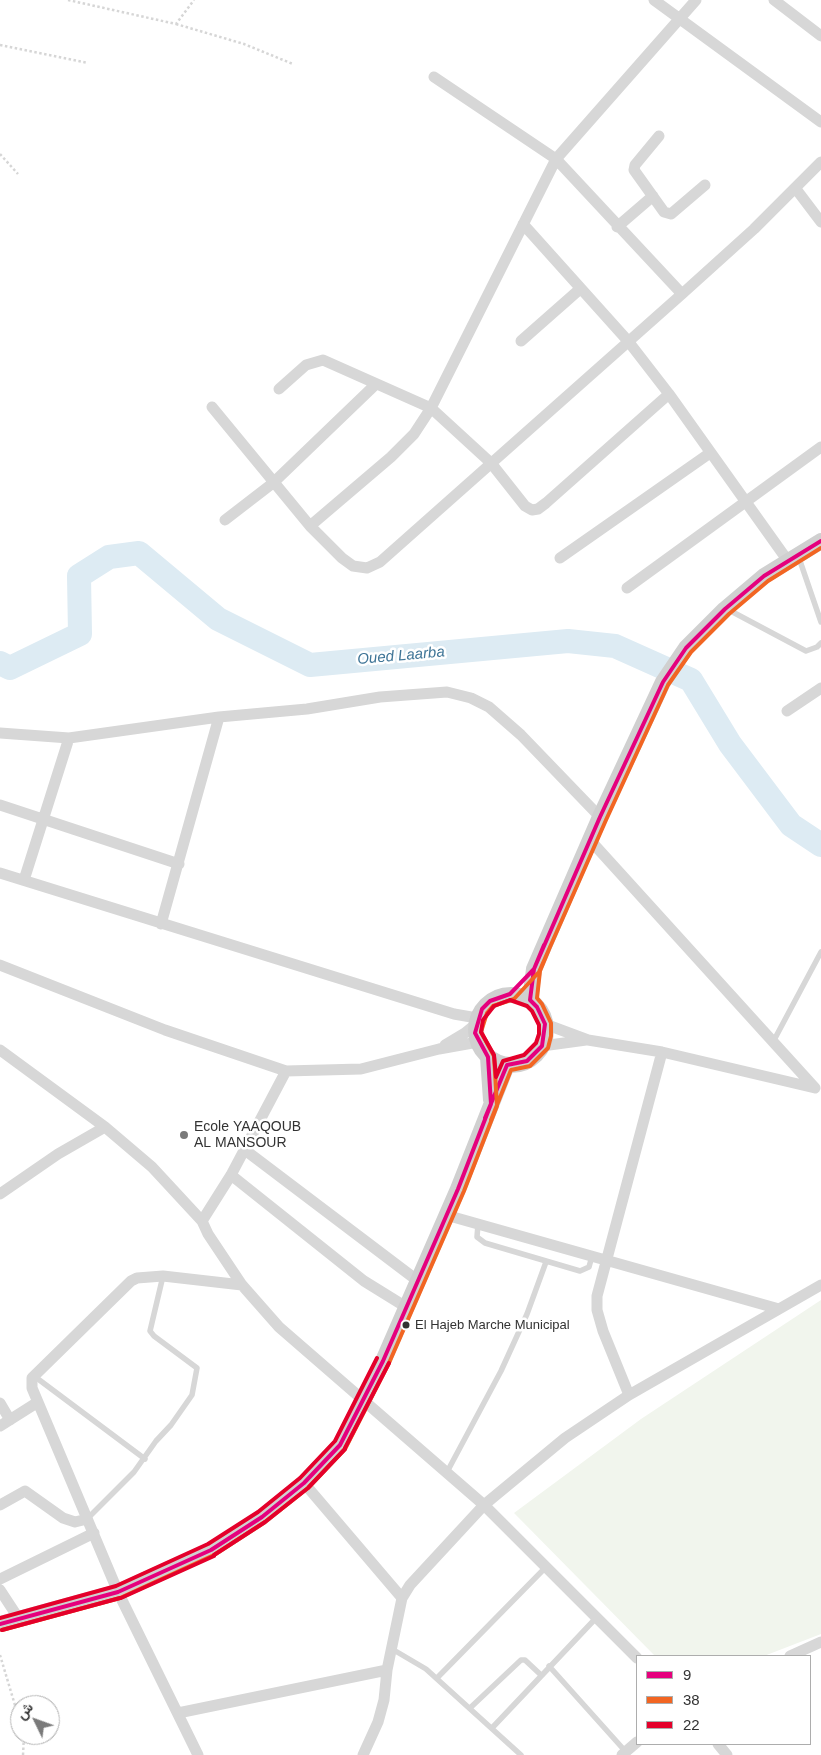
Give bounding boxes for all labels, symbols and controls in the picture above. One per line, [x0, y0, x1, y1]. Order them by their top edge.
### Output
water label: Oued Laarba [357, 643, 445, 669]
place label: Ecole YAAQOUB AL MANSOUR [194, 1119, 301, 1152]
marker: Ecole YAAQOUB AL MANSOUR [178, 1129, 190, 1141]
place label: El Hajeb Marche Municipal [415, 1317, 570, 1333]
marker: El Hajeb Marche Municipal [401, 1320, 411, 1330]
legend [636, 1655, 811, 1745]
text: 9 [683, 1666, 691, 1683]
text: 38 [683, 1691, 700, 1708]
north arrow [10, 1695, 60, 1745]
text: ش [13, 1699, 36, 1722]
text: 22 [683, 1716, 700, 1733]

